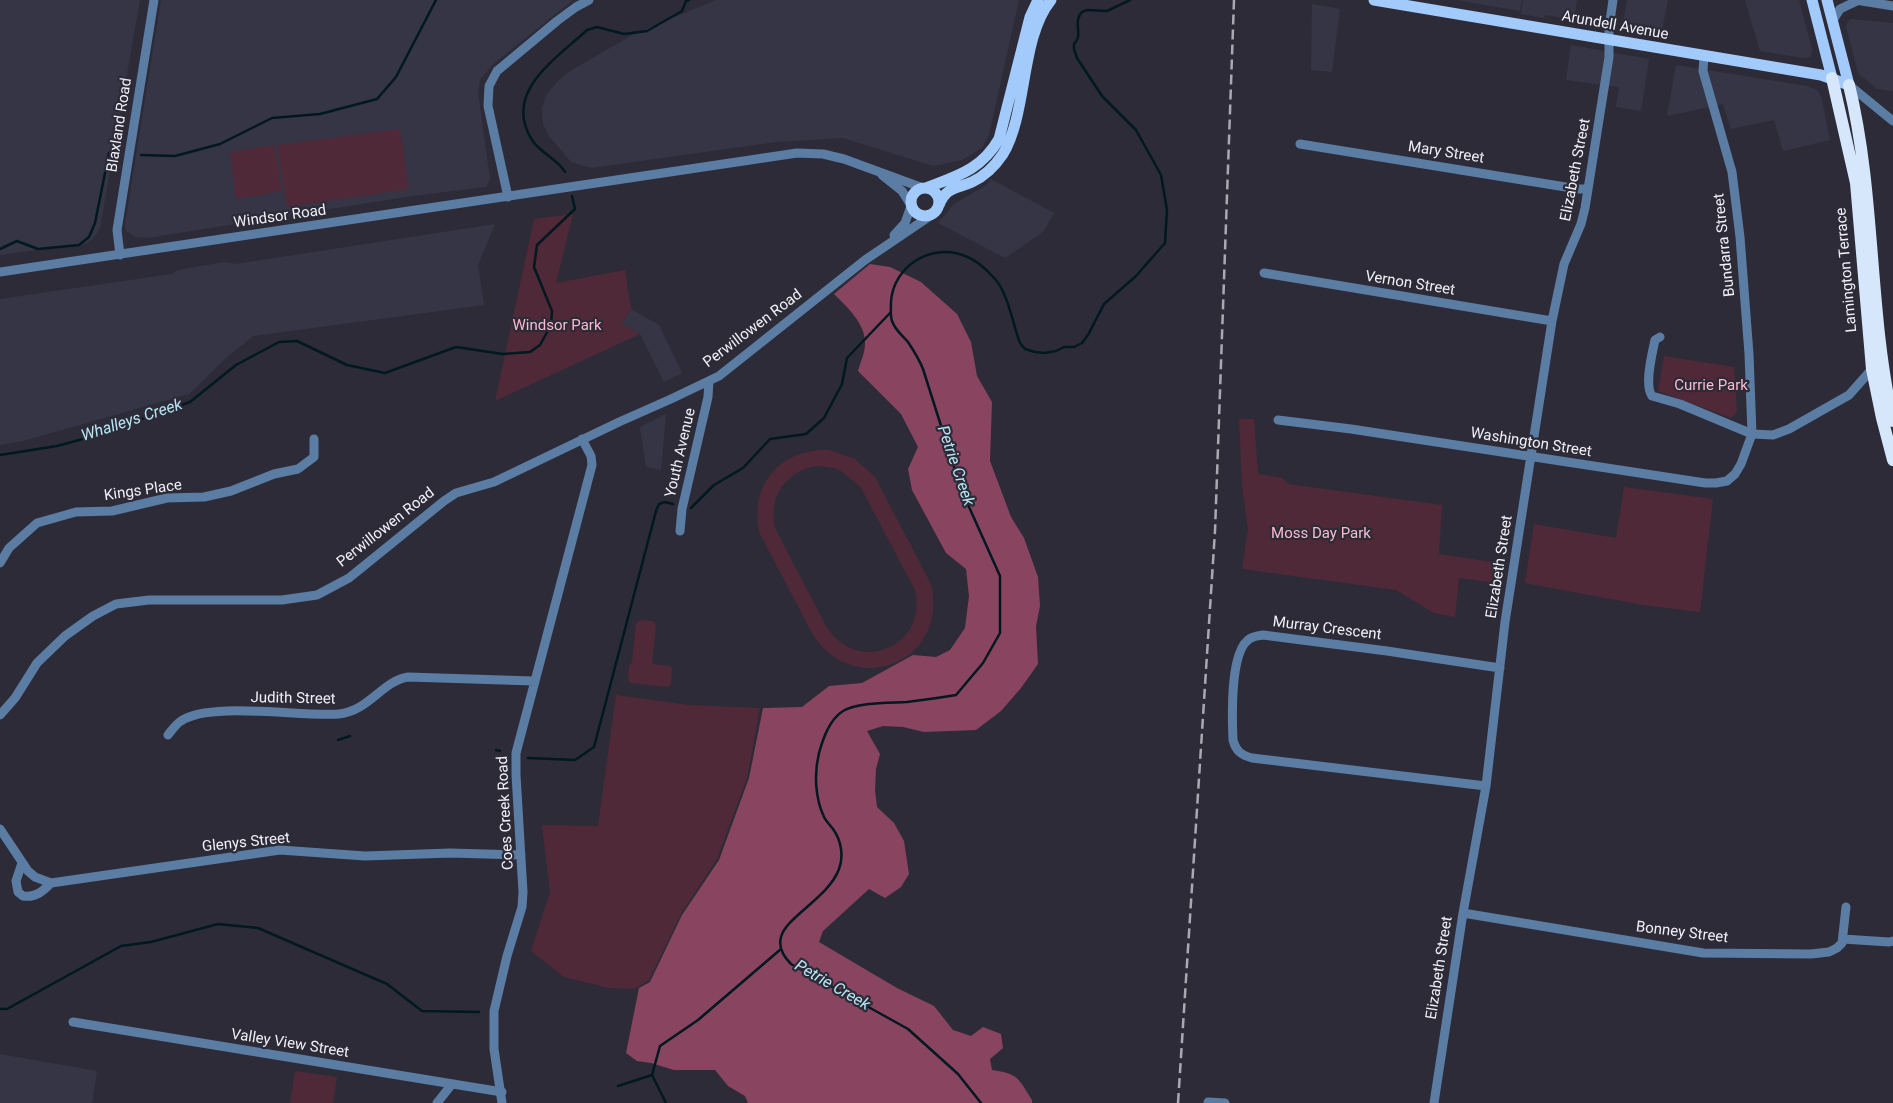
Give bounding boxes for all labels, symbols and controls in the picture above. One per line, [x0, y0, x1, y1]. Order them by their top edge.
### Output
street label: Arundell Avenue [1560, 8, 1670, 44]
street label: Blaxland Road [104, 77, 136, 173]
street label: Elizabeth Street [1557, 117, 1595, 223]
street label: Mary Street [1407, 138, 1485, 168]
street label: Bundarra Street [1711, 192, 1739, 298]
street label: Windsor Road [233, 202, 327, 232]
street label: Lamington Terrace [1833, 207, 1861, 333]
street label: Vernon Street [1364, 268, 1456, 300]
street label: Perwillowen Road [700, 286, 806, 372]
park label: Windsor Park [512, 317, 602, 335]
park label: Currie Park [1674, 377, 1748, 395]
water label: Whalleys Creek [79, 396, 185, 446]
street label: Youth Avenue [662, 406, 700, 500]
water label: Petrie Creek [932, 423, 978, 509]
street label: Washington Street [1469, 425, 1593, 461]
street label: Kings Place [103, 477, 183, 505]
street label: Perwillowen Road [334, 484, 438, 572]
street label: Elizabeth Street [1483, 514, 1517, 620]
park label: Moss Day Park [1271, 525, 1371, 543]
street label: Murray Crescent [1272, 613, 1382, 645]
street label: Judith Street [250, 689, 336, 709]
street label: Coes Creek Road [494, 756, 518, 870]
street label: Glenys Street [201, 829, 291, 857]
street label: Elizabeth Street [1423, 915, 1457, 1021]
street label: Bonney Street [1635, 918, 1729, 948]
water label: Petrie Creek [791, 957, 873, 1015]
street label: Valley View Street [230, 1026, 350, 1062]

